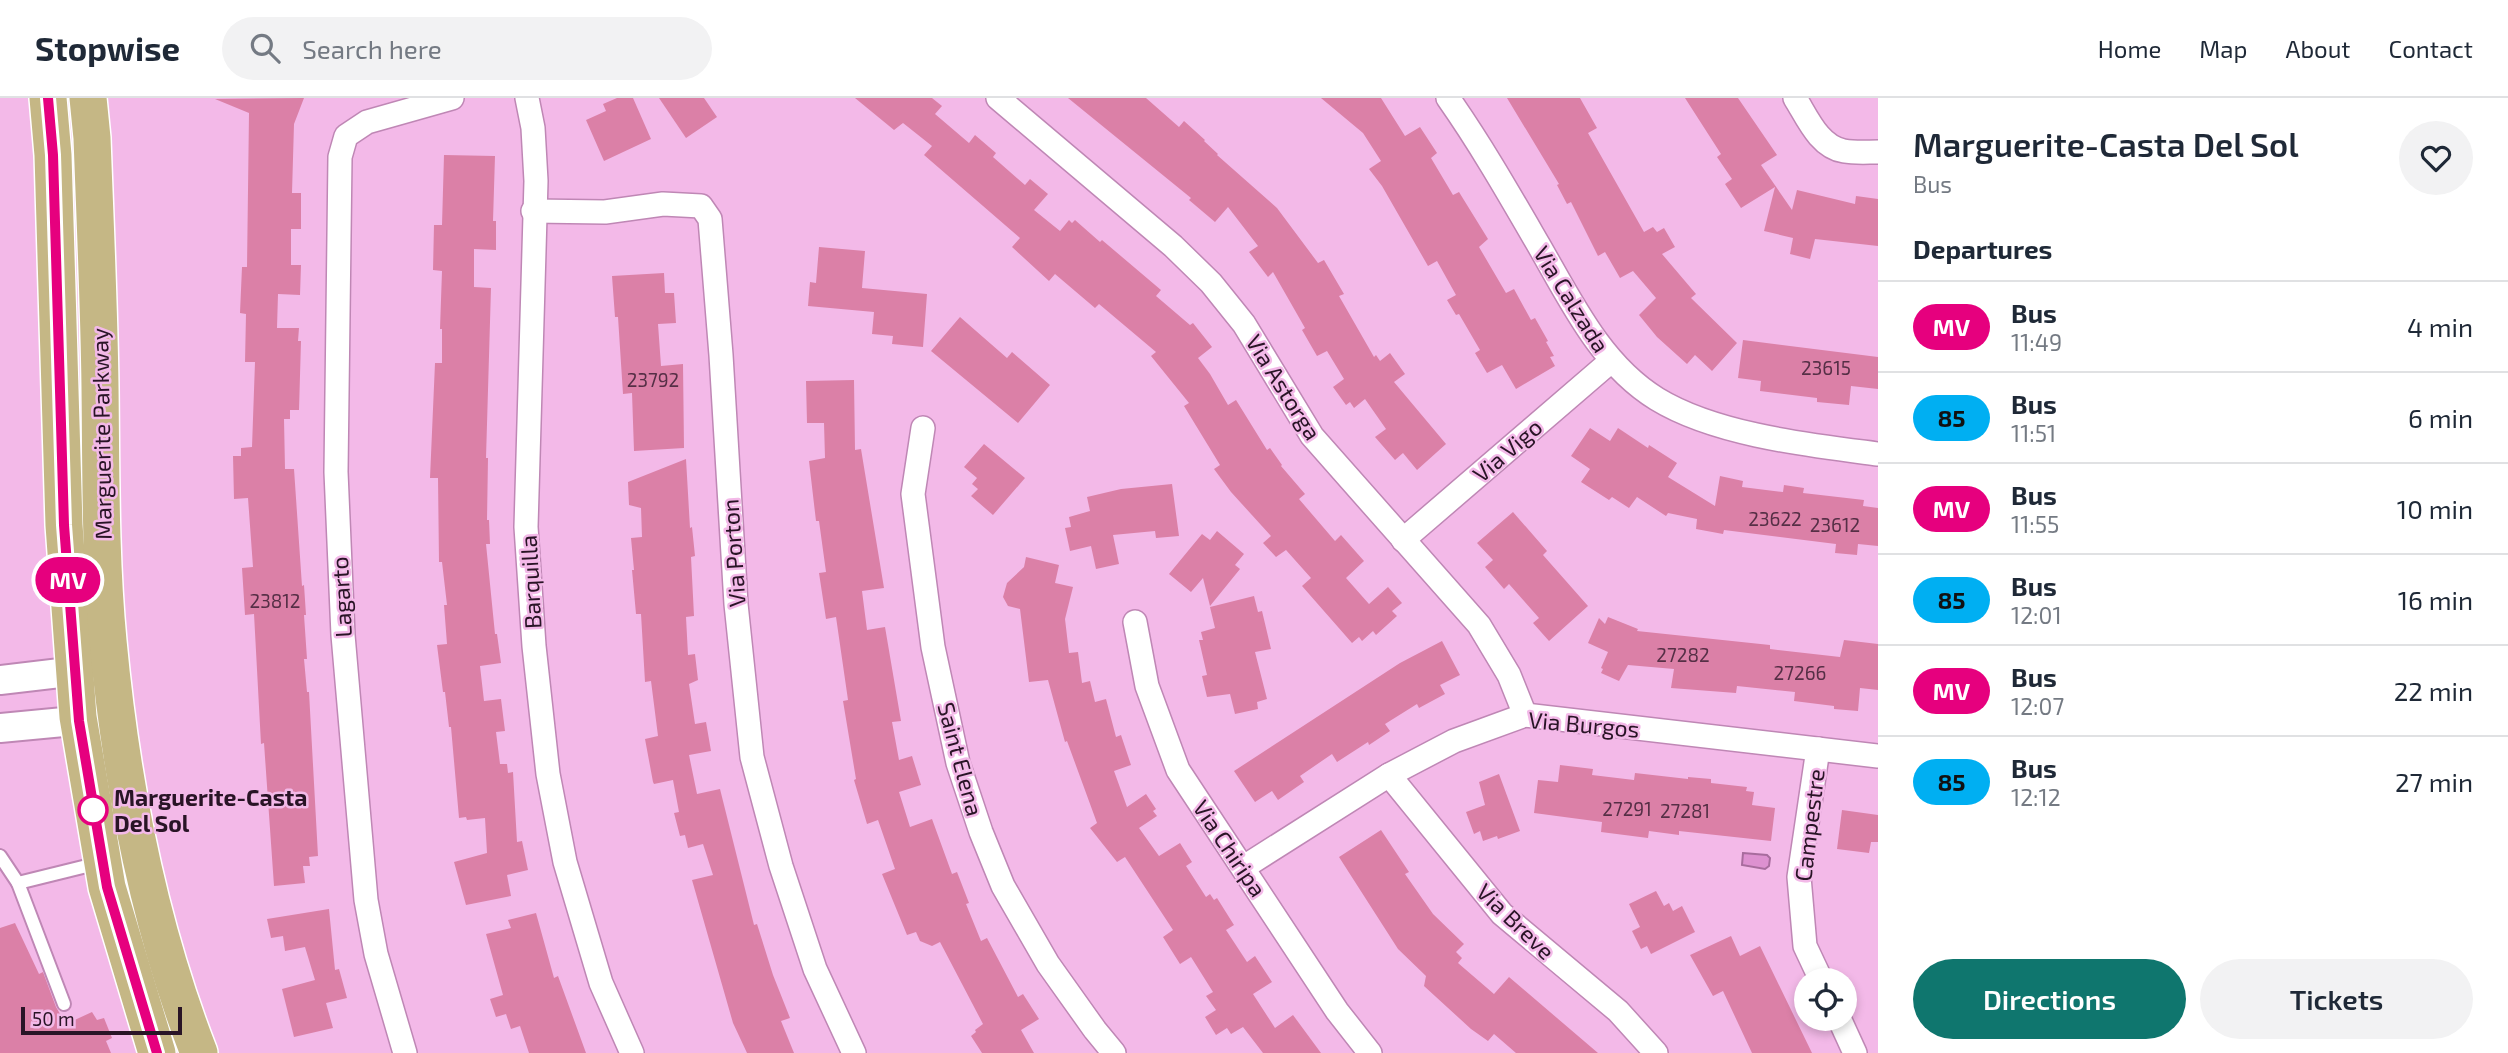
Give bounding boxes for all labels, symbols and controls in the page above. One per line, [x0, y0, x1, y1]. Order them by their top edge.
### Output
search box [222, 17, 712, 80]
text: Stopwise [35, 28, 180, 68]
icon: search [246, 29, 284, 67]
text: Search here [302, 33, 442, 64]
text: Home [2098, 34, 2161, 63]
text: Map [2199, 34, 2247, 63]
text: About [2285, 34, 2351, 63]
text: Contact [2389, 34, 2473, 63]
button: heart [2399, 121, 2473, 195]
text: Marguerite-Casta Del Sol [1913, 124, 2299, 164]
text: Bus [1913, 170, 1952, 198]
text: Departures [1913, 233, 2052, 264]
street label: Via Calzada [1528, 241, 1616, 357]
text: Bus [2011, 297, 2057, 328]
text: 4 min [2407, 311, 2473, 342]
text: MV [1933, 312, 1970, 341]
street label: Marguerite Parkway [85, 328, 117, 540]
text: 11:49 [2011, 328, 2062, 356]
street label: Via Astorga [1241, 329, 1327, 445]
house number: 23615 [1801, 356, 1851, 379]
house number: 23792 [627, 368, 679, 391]
text: Bus [2011, 388, 2057, 419]
text: 6 min [2408, 402, 2473, 433]
text: 85 [1937, 403, 1966, 432]
street label: Via Vigo [1467, 412, 1547, 488]
text: 11:51 [2011, 419, 2056, 447]
text: Bus [2011, 479, 2057, 510]
text: 10 min [2397, 493, 2473, 524]
text: MV [1933, 494, 1970, 523]
street label: Via Porton [715, 498, 751, 608]
house number: 23622 [1748, 507, 1802, 530]
text: 11:55 [2011, 510, 2059, 538]
house number: 23612 [1810, 513, 1860, 536]
street label: Barquilla [514, 534, 546, 630]
street label: Lagarto [325, 556, 357, 638]
line badge: MV [36, 557, 100, 603]
text: MV [49, 565, 87, 594]
text: Bus [2011, 570, 2057, 601]
text: 16 min [2398, 584, 2473, 615]
text: 85 [1937, 585, 1966, 614]
house number: 23812 [249, 589, 301, 612]
text: 12:01 [2011, 601, 2062, 629]
house number: 27282 [1656, 643, 1710, 666]
house number: 27266 [1774, 661, 1826, 684]
text: Bus [2011, 661, 2057, 692]
text: 22 min [2394, 675, 2473, 706]
text: MV [1933, 676, 1970, 705]
text: 12:07 [2011, 692, 2064, 720]
street label: Saint Elena [932, 699, 990, 819]
street label: Via Burgos [1527, 705, 1641, 743]
text: Bus [2011, 752, 2057, 783]
text: 27 min [2395, 766, 2473, 797]
street label: Campestre [1788, 767, 1830, 883]
text: 85 [1937, 767, 1966, 796]
place label: Marguerite-Casta Del Sol [114, 783, 307, 837]
text: 12:12 [2011, 783, 2061, 811]
street label: Via Chiripa [1187, 794, 1273, 902]
marker: Marguerite-Casta Del Sol [78, 795, 108, 825]
house number: 27291 [1602, 797, 1652, 820]
house number: 27281 [1660, 799, 1710, 822]
street label: Via Breve [1471, 877, 1561, 965]
button: Directions [1913, 959, 2186, 1039]
button: Tickets [2200, 959, 2473, 1039]
map controls [1794, 968, 1857, 1031]
button: locate [1794, 968, 1857, 1031]
scale bar [21, 1004, 182, 1036]
text: 50 m [32, 1007, 75, 1030]

